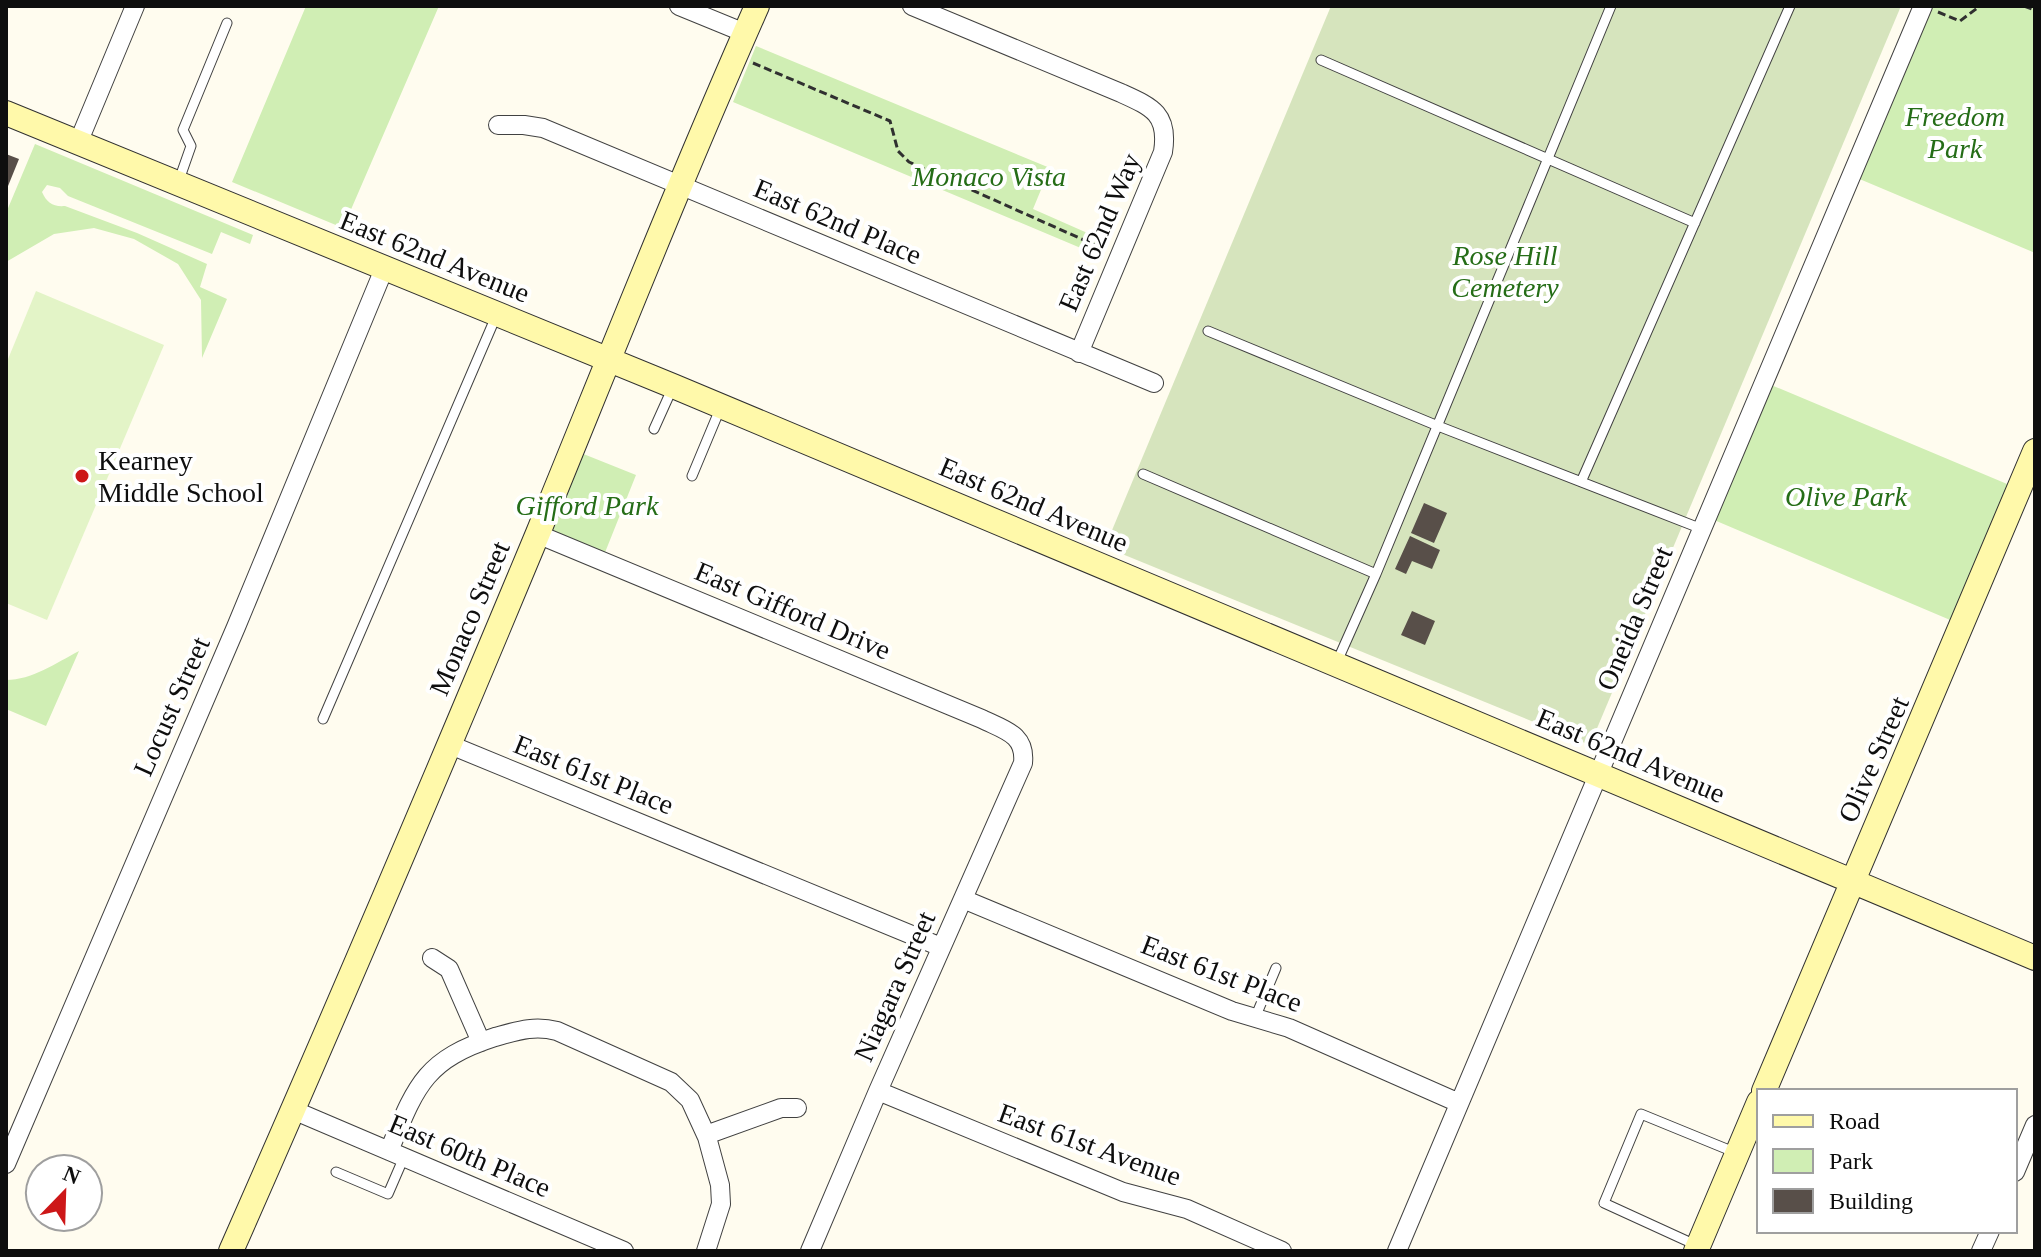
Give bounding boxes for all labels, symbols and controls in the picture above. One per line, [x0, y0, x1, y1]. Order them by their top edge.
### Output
park label: Freedom Park [1904, 101, 2005, 164]
street label: East 62nd Way [1052, 149, 1147, 316]
park label: Monaco Vista [911, 161, 1066, 192]
street label: East 62nd Place [749, 172, 926, 271]
street label: East 62nd Avenue [336, 204, 534, 309]
park label: Rose Hill Cemetery [1451, 240, 1559, 303]
place label: Kearney Middle School [98, 445, 264, 508]
street label: East 62nd Avenue [935, 451, 1133, 558]
marker: Kearney Middle School [73, 467, 91, 485]
park label: Olive Park [1785, 481, 1908, 512]
park label: Gifford Park [516, 490, 659, 521]
street label: Monaco Street [423, 536, 516, 700]
street label: Oneida Street [1590, 541, 1679, 695]
street label: East Gifford Drive [690, 555, 895, 666]
street label: Locust Street [127, 632, 216, 780]
street label: Olive Street [1832, 691, 1915, 827]
street label: East 62nd Avenue [1532, 702, 1730, 809]
street label: East 61st Place [509, 728, 678, 821]
street label: Niagara Street [848, 906, 941, 1066]
street label: East 61st Place [1137, 929, 1307, 1018]
legend [1757, 1089, 2017, 1233]
street label: East 61st Avenue [994, 1097, 1186, 1192]
street label: East 60th Place [384, 1107, 555, 1203]
text: Road [1829, 1108, 1880, 1134]
text: Park [1829, 1148, 1873, 1174]
north arrow [24, 1153, 104, 1233]
text: N [59, 1160, 84, 1190]
text: Building [1829, 1188, 1913, 1214]

